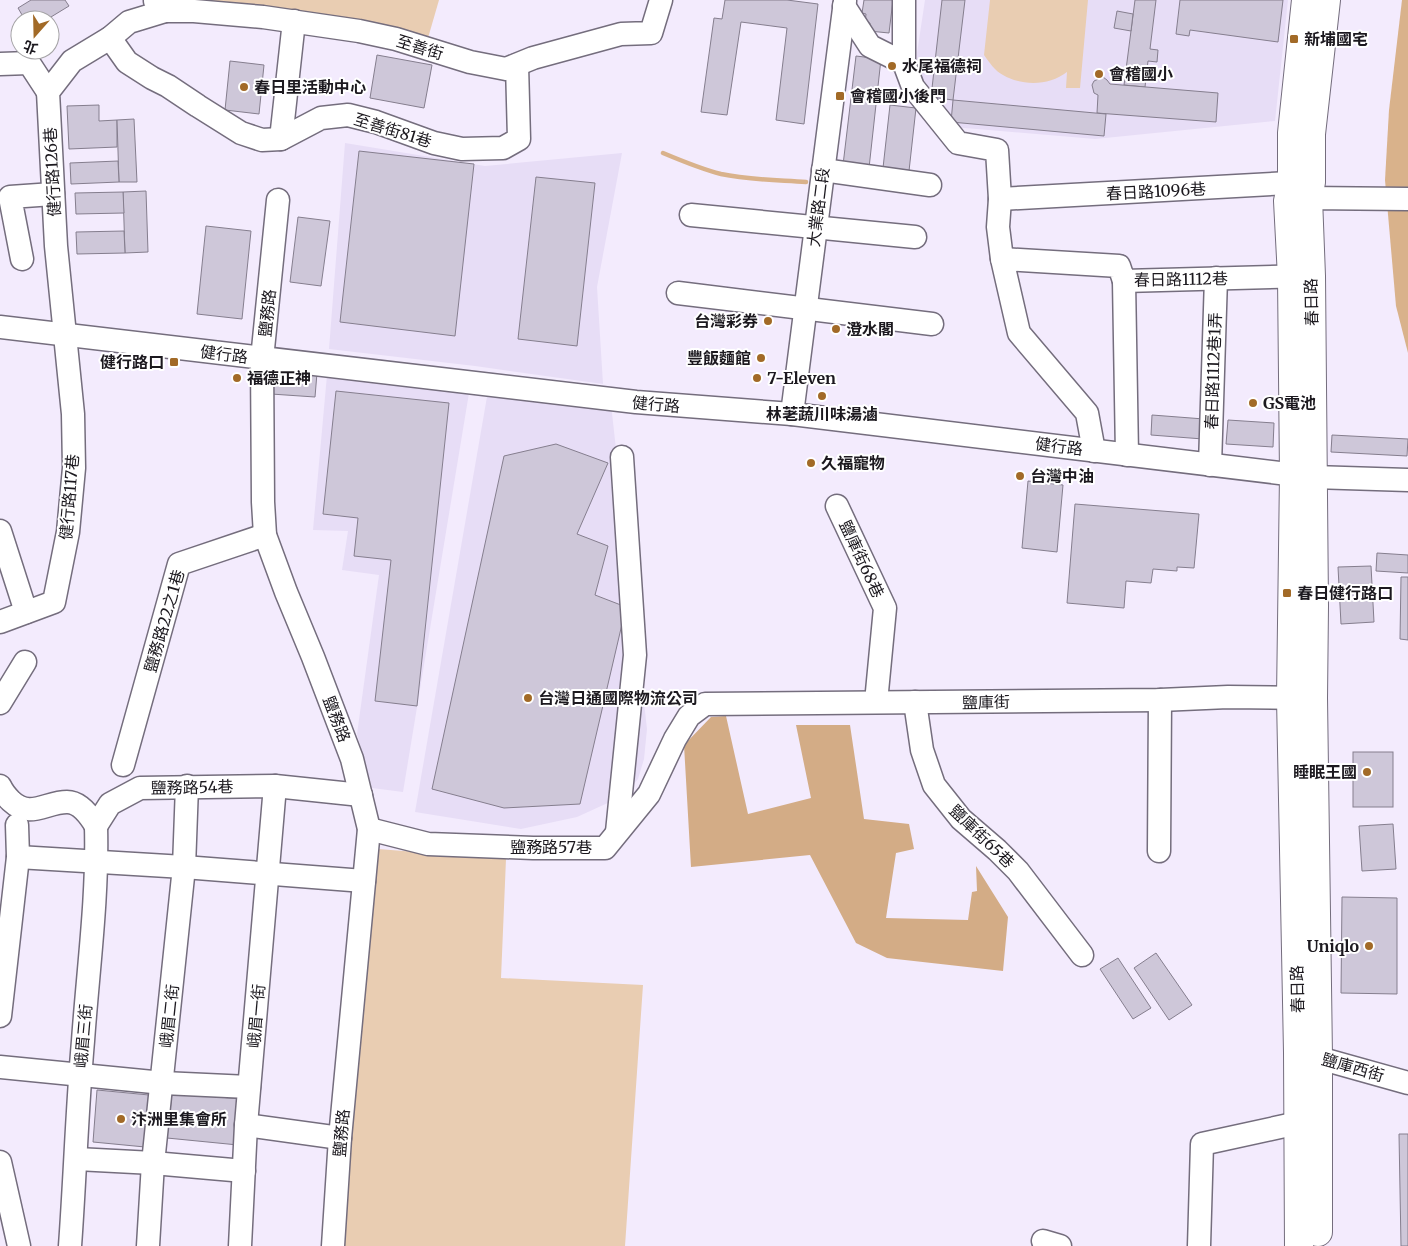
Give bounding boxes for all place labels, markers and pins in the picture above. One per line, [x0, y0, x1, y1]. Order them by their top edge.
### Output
place label: 新埔國宅 [1304, 29, 1368, 49]
marker: 新埔國宅 [1288, 33, 1300, 45]
place label: 水尾福德祠 [902, 56, 982, 76]
marker: 水尾福德祠 [886, 60, 898, 72]
place label: 會稽國小 [1109, 64, 1173, 84]
marker: 會稽國小 [1093, 68, 1105, 80]
place label: 春日里活動中心 [254, 77, 366, 97]
marker: 春日里活動中心 [238, 81, 250, 93]
place label: 會稽國小後門 [850, 86, 946, 106]
marker: 會稽國小後門 [834, 90, 846, 102]
place label: 台灣彩券 [694, 311, 758, 331]
marker: 台灣彩券 [762, 315, 774, 327]
place label: 澄水閣 [846, 319, 894, 339]
marker: 澄水閣 [830, 323, 842, 335]
place label: 豐飯麵館 [687, 348, 751, 368]
place label: 健行路口 [100, 352, 164, 372]
marker: 豐飯麵館 [755, 352, 767, 364]
marker: 健行路口 [168, 356, 180, 368]
place label: 福德正神 [247, 368, 311, 388]
place label: 7-Eleven [767, 368, 836, 388]
marker: 福德正神 [231, 372, 243, 384]
marker: 7-Eleven [751, 372, 763, 384]
marker: 林荖蔬川味湯滷 [816, 390, 828, 402]
place label: GS電池 [1263, 393, 1316, 413]
marker: GS電池 [1247, 397, 1259, 409]
place label: 林荖蔬川味湯滷 [766, 404, 878, 424]
place label: 久福寵物 [821, 453, 885, 473]
marker: 久福寵物 [805, 457, 817, 469]
place label: 台灣中油 [1030, 466, 1094, 486]
marker: 台灣中油 [1014, 470, 1026, 482]
place label: 春日健行路口 [1297, 583, 1393, 603]
marker: 春日健行路口 [1281, 587, 1293, 599]
place label: 台灣日通國際物流公司 [538, 688, 698, 708]
marker: 台灣日通國際物流公司 [522, 692, 534, 704]
place label: 睡眠王國 [1293, 762, 1357, 782]
marker: 睡眠王國 [1361, 766, 1373, 778]
place label: Uniqlo [1307, 936, 1359, 956]
marker: Uniqlo [1363, 940, 1375, 952]
place label: 汴洲里集會所 [131, 1109, 227, 1129]
marker: 汴洲里集會所 [115, 1113, 127, 1125]

